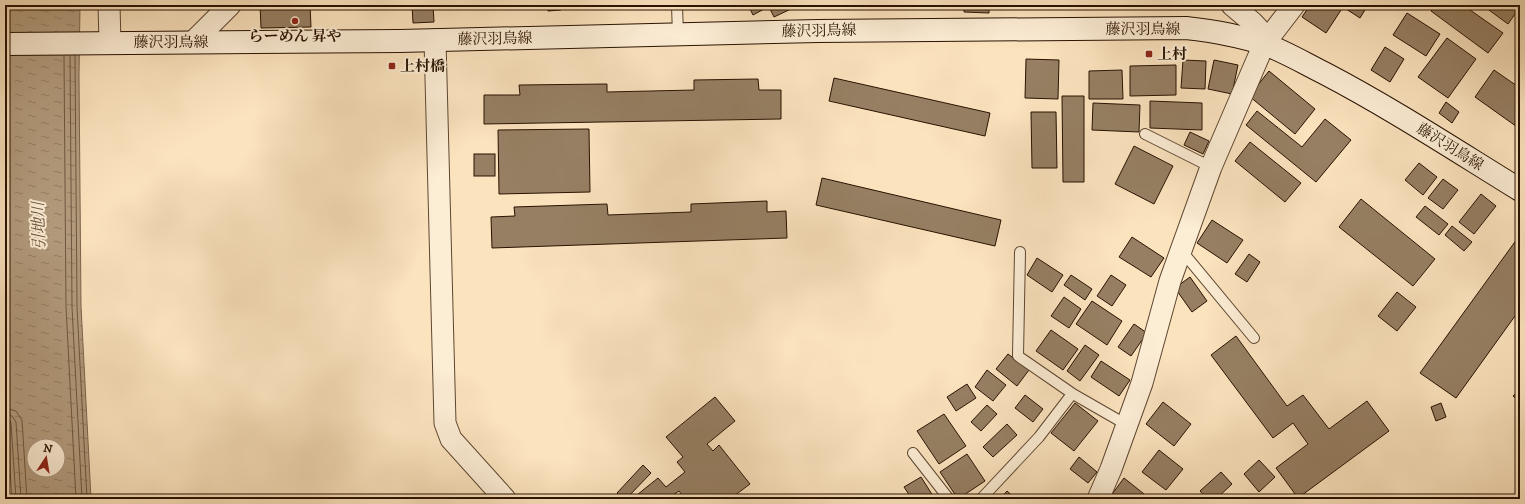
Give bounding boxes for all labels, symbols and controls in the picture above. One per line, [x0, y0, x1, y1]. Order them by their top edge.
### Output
marker: らーめん 昇や [290, 16, 300, 26]
street label: 藤沢羽鳥線 [1105, 20, 1181, 39]
street label: 藤沢羽鳥線 [781, 21, 857, 41]
place label: らーめん 昇や [248, 27, 342, 46]
street label: 藤沢羽鳥線 [457, 29, 533, 49]
street label: 藤沢羽鳥線 [133, 33, 209, 52]
place label: 上村 [1157, 45, 1187, 64]
marker: 上村 [1144, 49, 1154, 59]
place label: 上村橋 [400, 57, 445, 76]
marker: 上村橋 [387, 61, 397, 71]
street label: 藤沢羽鳥線 [1413, 119, 1487, 175]
water label: 引地川 [28, 200, 50, 250]
north arrow [26, 438, 66, 478]
text: N [42, 441, 54, 457]

